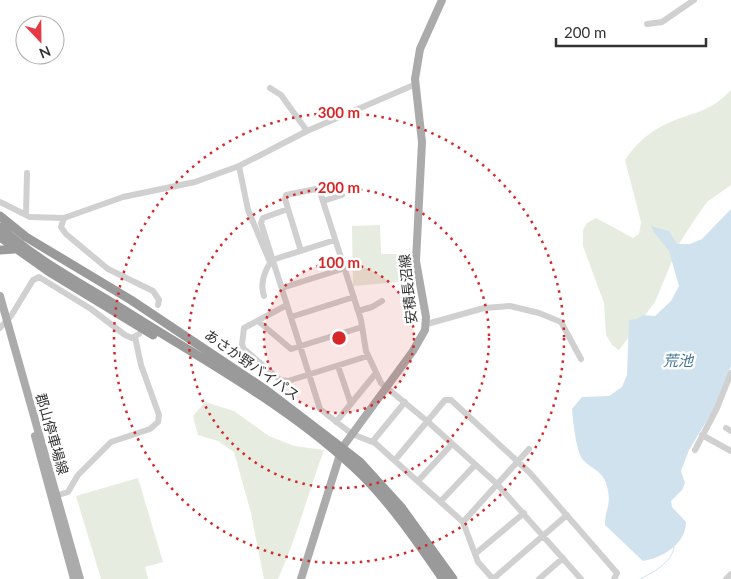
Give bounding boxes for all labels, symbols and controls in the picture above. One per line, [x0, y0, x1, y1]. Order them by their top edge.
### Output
north arrow [15, 15, 65, 65]
scale bar [556, 15, 706, 47]
text: 200 m [564, 23, 606, 41]
text: N [37, 43, 53, 62]
text: 300 m [318, 103, 360, 121]
text: 200 m [318, 178, 360, 196]
text: 100 m [318, 253, 360, 271]
street label: 安積長沼線 [395, 253, 420, 325]
street label: あさか野バイパス [202, 326, 303, 404]
centre of rings [330, 329, 348, 347]
water label: 荒池 [663, 351, 695, 369]
street label: 郡山停車場線 [33, 391, 72, 477]

